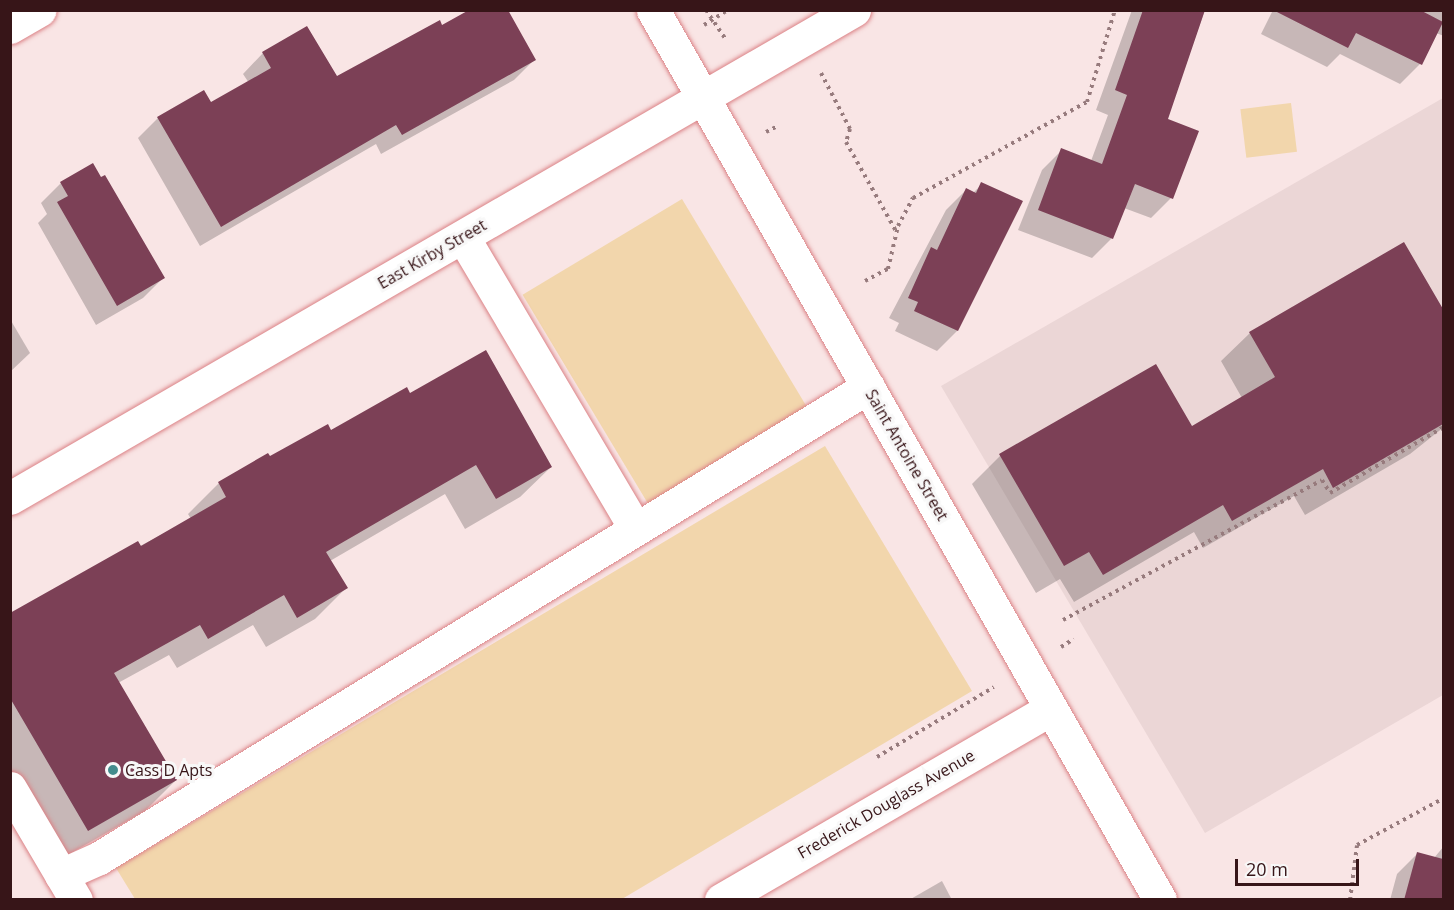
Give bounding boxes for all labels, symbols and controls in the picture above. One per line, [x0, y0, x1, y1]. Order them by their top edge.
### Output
street label: East Kirby Street [374, 215, 490, 293]
street label: Saint Antoine Street [862, 386, 952, 524]
street label: Frederick Douglass Avenue [794, 745, 978, 863]
place label: Cass D Apts [125, 760, 212, 780]
marker: Cass D Apts [106, 763, 120, 777]
scale bar [1238, 847, 1362, 885]
text: 20 m [1246, 857, 1288, 881]

